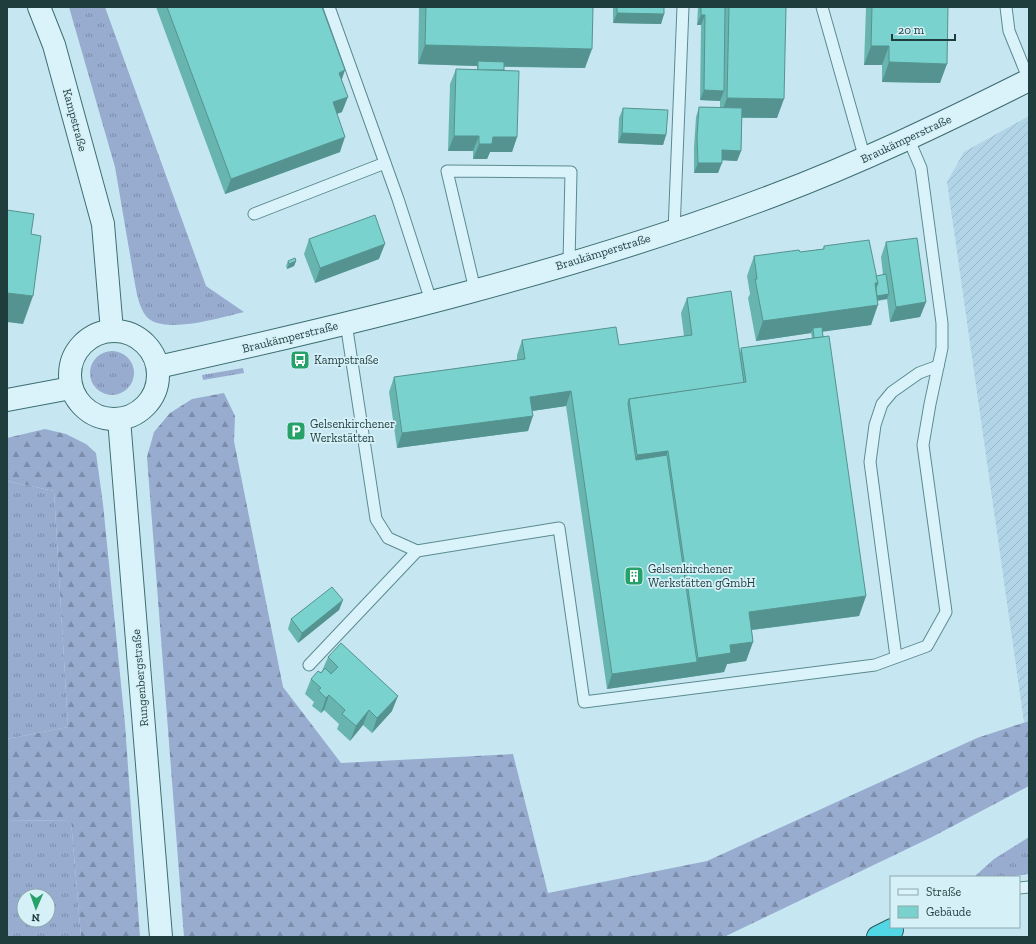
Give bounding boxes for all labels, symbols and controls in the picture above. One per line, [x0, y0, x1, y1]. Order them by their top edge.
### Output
scale bar [892, 16, 955, 42]
text: 20 m [898, 23, 925, 37]
street label: Kampstraße [60, 87, 90, 153]
street label: Braukämperstraße [858, 112, 954, 166]
street label: Braukämperstraße [554, 231, 652, 273]
street label: Braukämperstraße [241, 318, 340, 356]
bus stop icon: Kampstraße [289, 349, 311, 371]
place label: Kampstraße [314, 353, 379, 367]
place label: Gelsenkirchener Werkstätten [310, 417, 395, 445]
parking icon: Gelsenkirchener Werkstätten [285, 420, 307, 442]
place label: Gelsenkirchener Werkstätten gGmbH [648, 562, 756, 590]
building icon: Gelsenkirchener Werkstätten gGmbH [623, 565, 645, 587]
street label: Rungenbergstraße [129, 628, 151, 727]
legend [890, 876, 1020, 928]
text: Straße [926, 885, 962, 899]
north arrow [16, 888, 56, 928]
text: Gebäude [926, 905, 971, 919]
text: N [31, 911, 40, 924]

